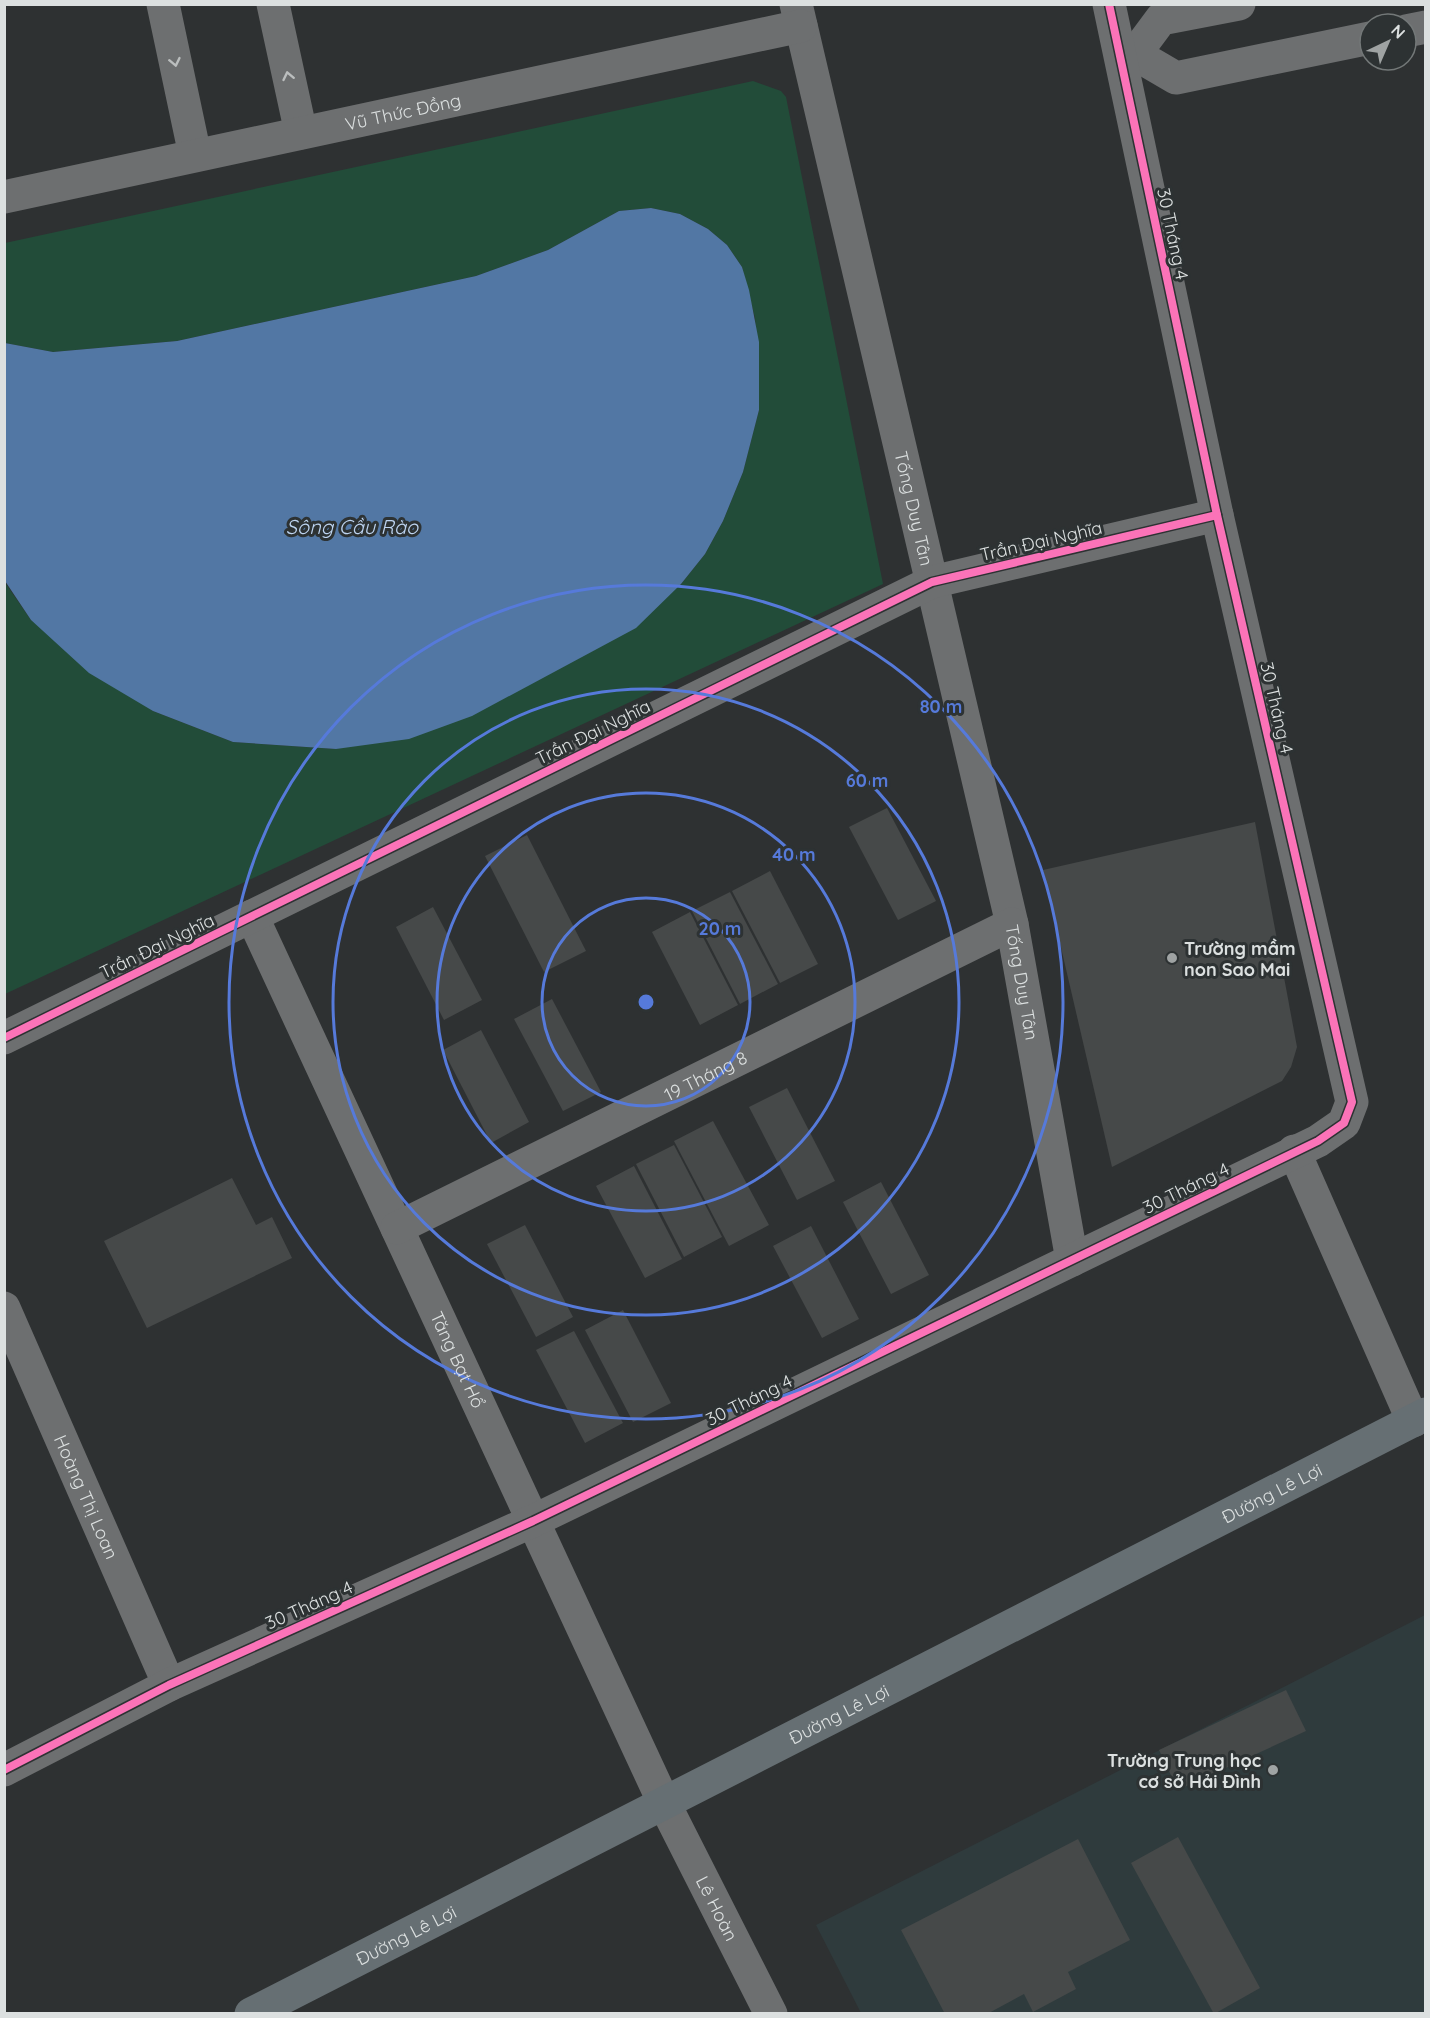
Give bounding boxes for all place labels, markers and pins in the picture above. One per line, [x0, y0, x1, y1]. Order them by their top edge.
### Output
place label: Trường mầm non Sao Mai [1184, 937, 1296, 981]
marker: Trường mầm non Sao Mai [1165, 951, 1179, 965]
centre of rings [636, 992, 656, 1012]
place label: Trường Trung học cơ sở Hải Đình [1107, 1749, 1261, 1793]
marker: Trường Trung học cơ sở Hải Đình [1266, 1763, 1280, 1777]

